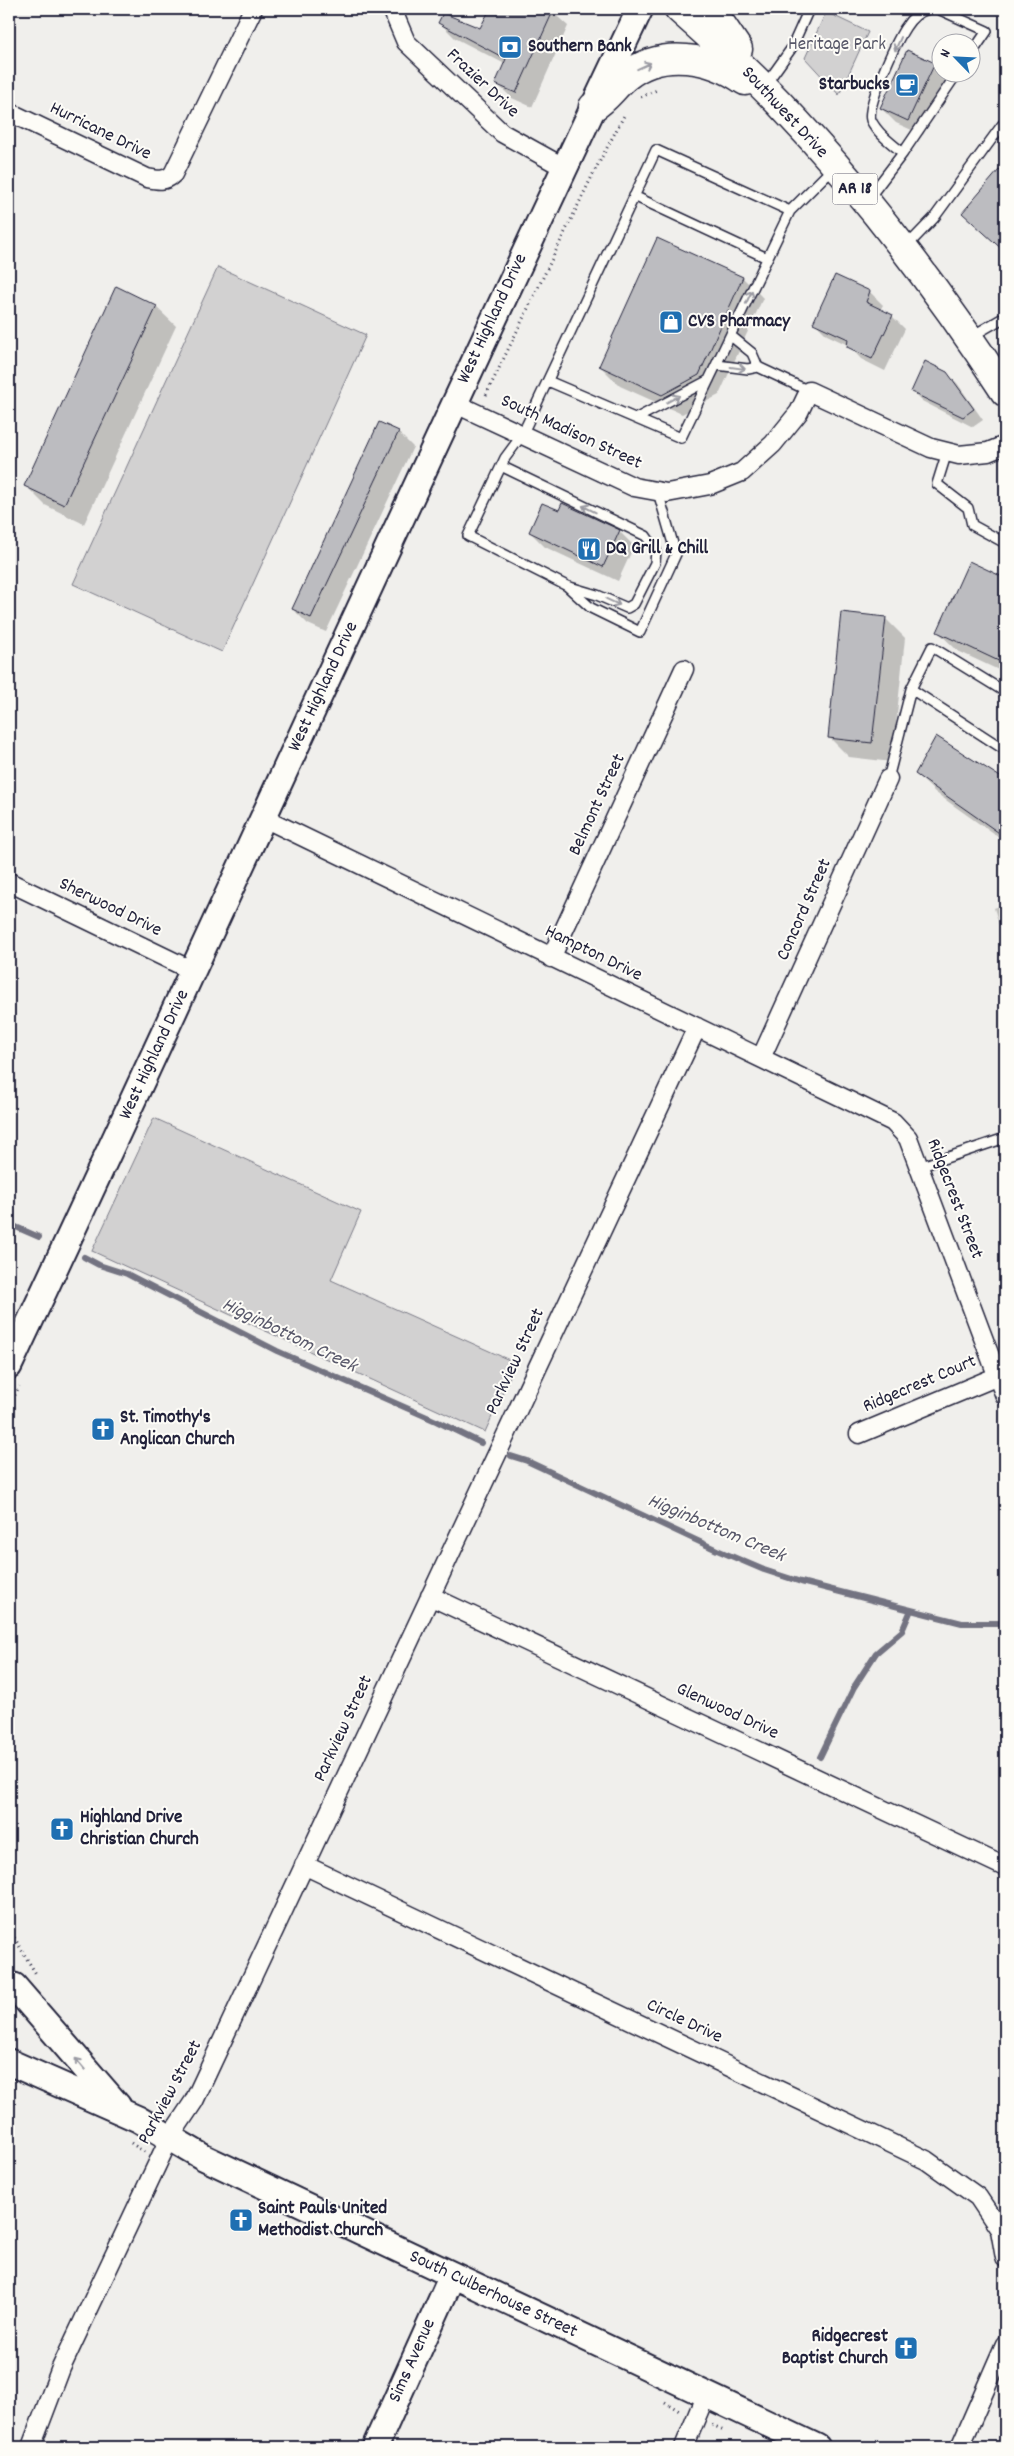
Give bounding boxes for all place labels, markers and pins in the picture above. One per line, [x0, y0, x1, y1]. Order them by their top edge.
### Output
bank icon: Southern Bank [497, 34, 523, 60]
place label: Southern Bank [528, 34, 632, 61]
place label: Starbucks [819, 72, 890, 99]
cafe icon: Starbucks [894, 72, 920, 98]
shop icon: CVS Pharmacy [658, 309, 684, 335]
place label: CVS Pharmacy [688, 309, 791, 336]
restaurant icon: DQ Grill & Chill [576, 536, 602, 562]
place label: DQ Grill & Chill [606, 536, 709, 563]
place label: St. Timothy's Anglican Church [120, 1405, 235, 1454]
church icon: St. Timothy's Anglican Church [90, 1416, 116, 1442]
place label: Highland Drive Christian Church [80, 1805, 199, 1854]
church icon: Highland Drive Christian Church [49, 1816, 75, 1842]
place label: Saint Pauls United Methodist Church [258, 2196, 387, 2245]
church icon: Saint Pauls United Methodist Church [228, 2207, 254, 2233]
place label: Ridgecrest Baptist Church [782, 2324, 888, 2373]
church icon: Ridgecrest Baptist Church [893, 2335, 919, 2361]

